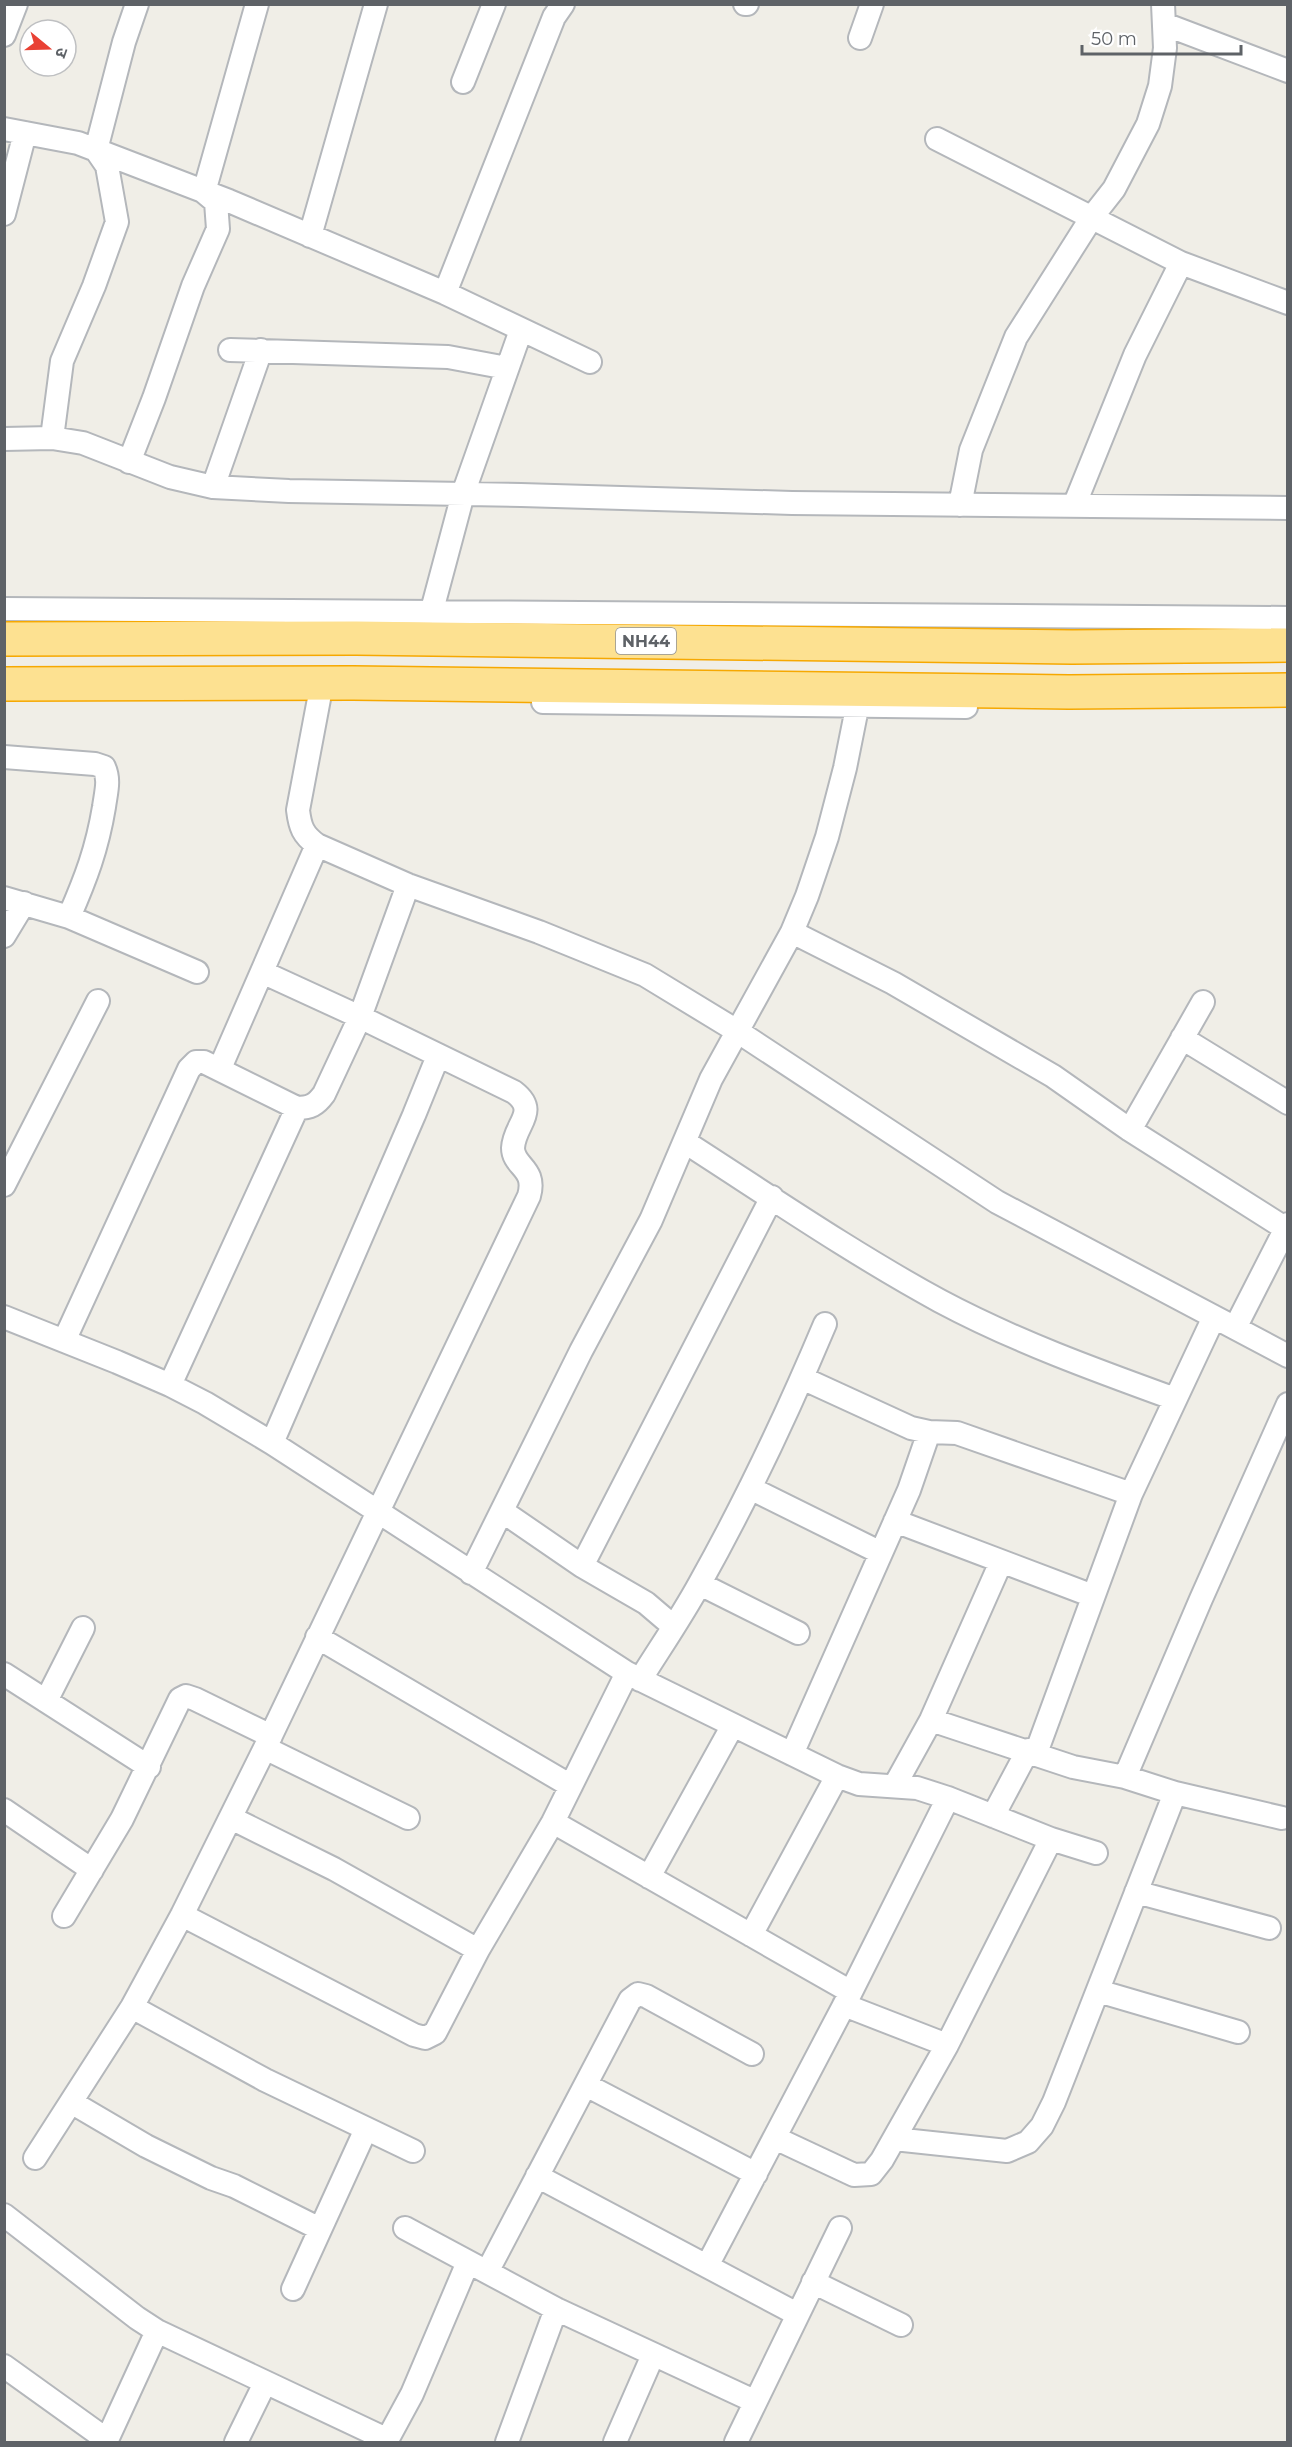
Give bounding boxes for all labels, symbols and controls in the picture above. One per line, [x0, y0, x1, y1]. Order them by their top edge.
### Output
north arrow [18, 18, 78, 78]
scale bar [1082, 18, 1241, 56]
text: 50 m [1091, 28, 1137, 50]
text: उ [51, 45, 72, 61]
road number: NH44 [616, 628, 676, 654]

